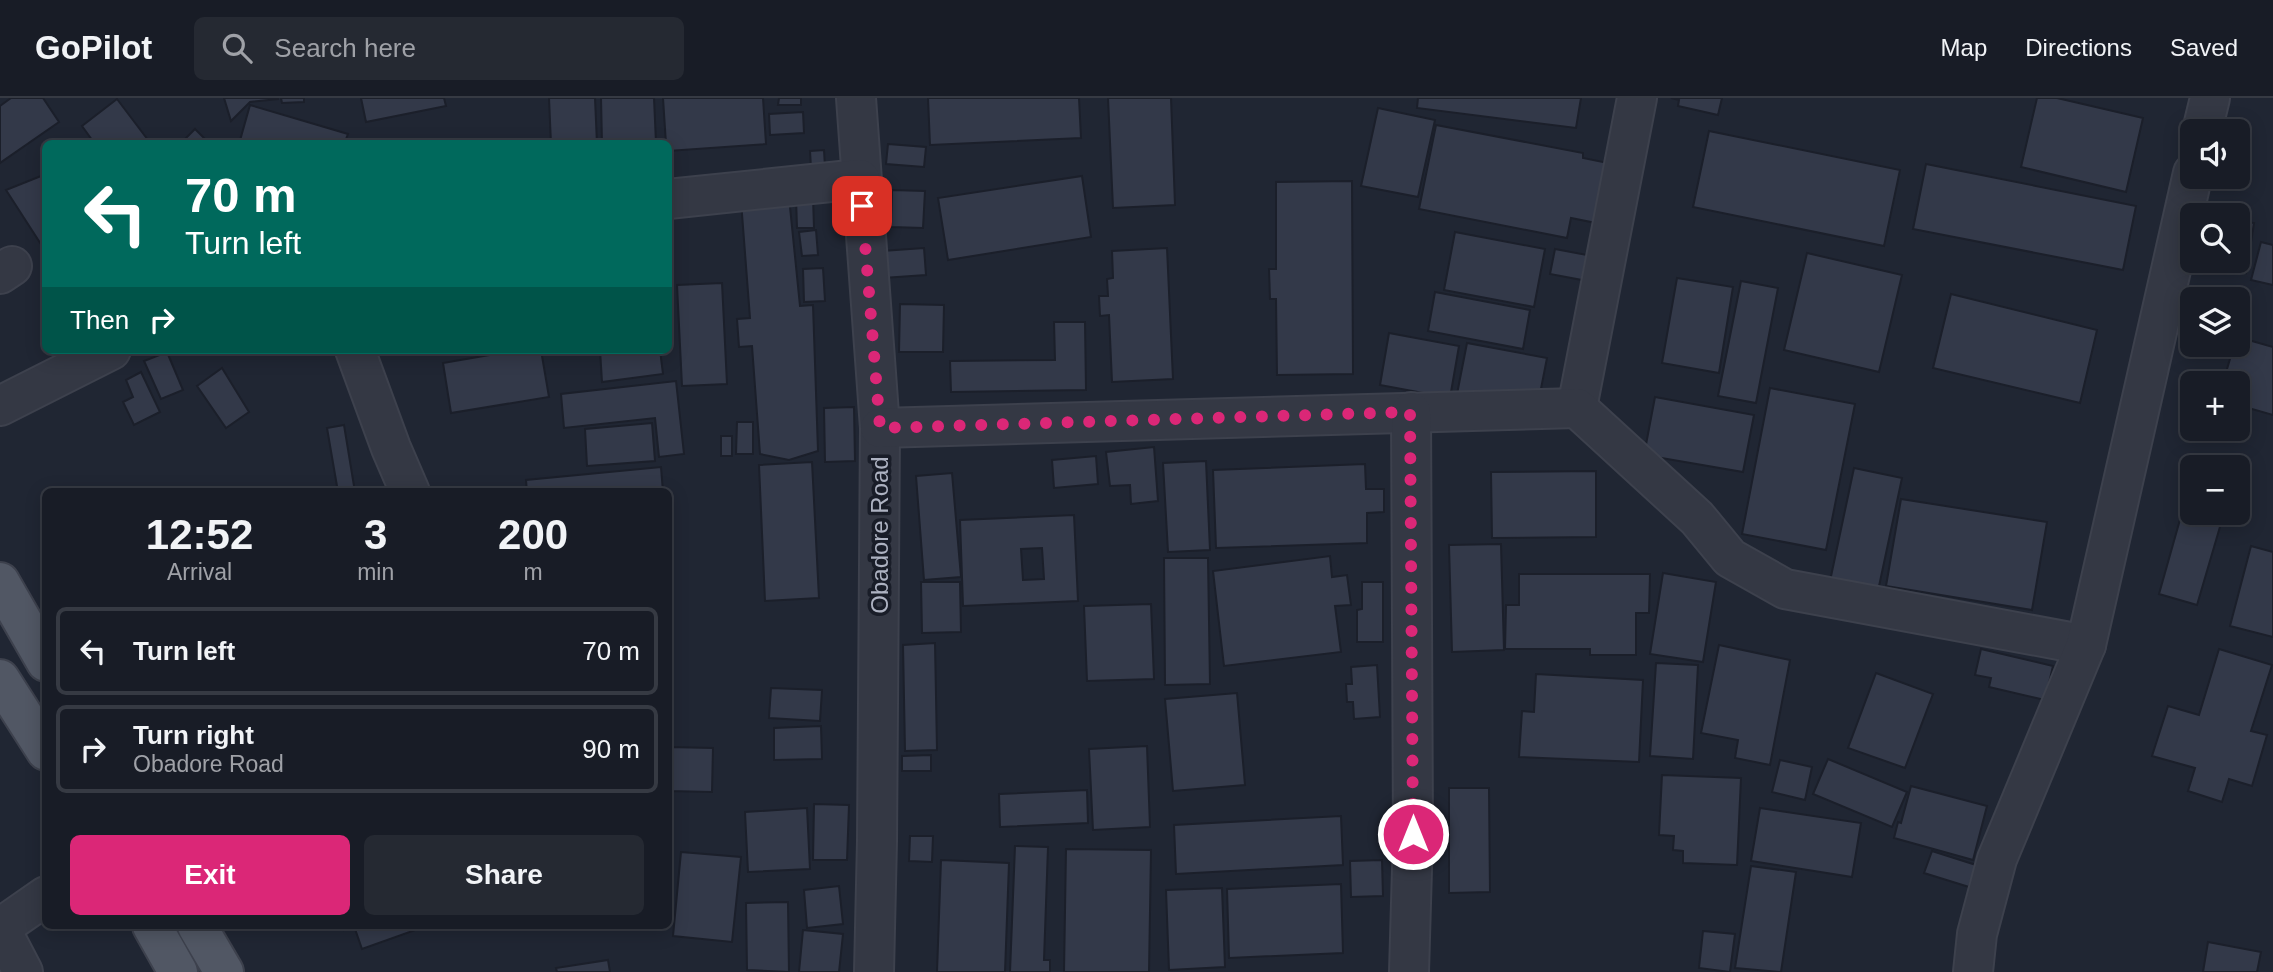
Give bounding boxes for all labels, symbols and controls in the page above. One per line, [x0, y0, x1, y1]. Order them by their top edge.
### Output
search box [194, 17, 684, 80]
text: GoPilot [35, 29, 152, 66]
icon: search [218, 29, 256, 67]
text: Search here [274, 33, 416, 63]
text: Map [1941, 34, 1987, 61]
text: Directions [2025, 34, 2132, 61]
text: Saved [2170, 34, 2238, 61]
map controls [2180, 119, 2250, 525]
button: sound [2180, 119, 2250, 189]
icon: left [70, 168, 161, 259]
text: 70 m [185, 168, 297, 222]
pin [832, 176, 892, 236]
icon: arrive [843, 187, 881, 225]
button: search [2180, 203, 2250, 273]
text: Turn left [185, 225, 301, 261]
button: layers [2180, 287, 2250, 357]
icon: right [143, 301, 181, 339]
text: Then [70, 305, 129, 335]
button: + [2180, 371, 2250, 441]
button: − [2180, 455, 2250, 525]
street label: Obadore Road [866, 456, 893, 614]
text: 12:52 [146, 511, 253, 558]
text: 3 [364, 511, 387, 558]
text: 200 [498, 511, 568, 558]
text: Arrival [167, 559, 232, 585]
text: min [357, 559, 394, 585]
text: m [524, 559, 543, 585]
icon: left [74, 632, 112, 670]
text: Turn left [133, 636, 235, 666]
text: 70 m [582, 636, 640, 666]
text: Turn right [133, 720, 254, 750]
icon: right [74, 730, 112, 768]
text: 90 m [582, 734, 640, 764]
text: Obadore Road [133, 751, 284, 777]
position arrow [1376, 797, 1450, 871]
button: Exit [70, 835, 350, 915]
button: Share [364, 835, 644, 915]

